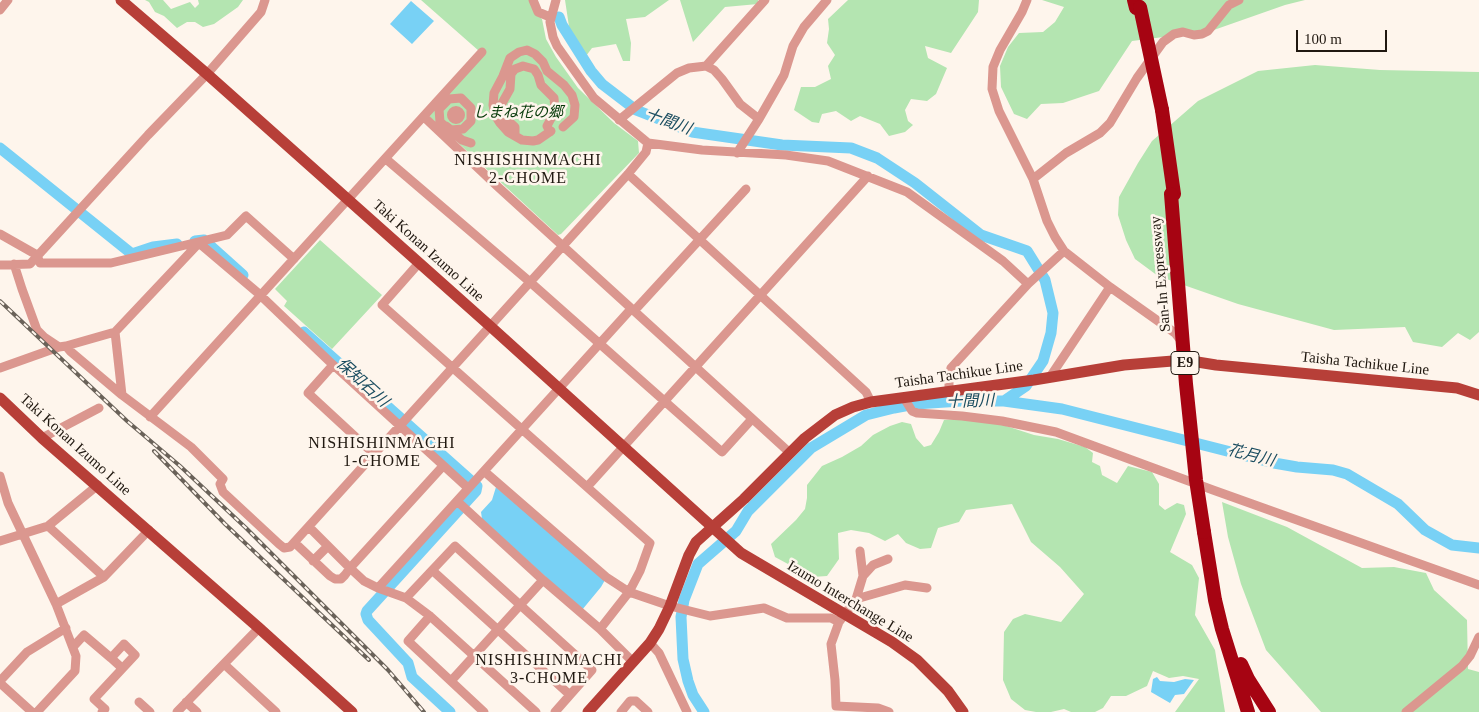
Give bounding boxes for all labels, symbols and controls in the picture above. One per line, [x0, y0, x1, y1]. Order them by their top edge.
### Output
scale bar [1299, 20, 1390, 52]
text: 100 m [1304, 31, 1342, 47]
park label: しまね花の郷 [473, 104, 563, 122]
water label: 十間川 [642, 105, 694, 139]
district label: NISHISHINMACHI 2-CHOME [453, 151, 603, 189]
street label: Taki Konan Izumo Line [369, 196, 487, 306]
street label: San-In Expressway [1147, 215, 1175, 333]
street label: Taisha Tachikue Line [1300, 348, 1430, 380]
road number: E9 [1171, 352, 1199, 374]
water label: 保知石川 [332, 354, 392, 412]
street label: Taisha Tachikue Line [894, 357, 1024, 393]
street label: Taki Konan Izumo Line [16, 390, 134, 500]
water label: 十間川 [946, 392, 994, 412]
district label: NISHISHINMACHI 1-CHOME [307, 434, 457, 472]
water label: 花月川 [1225, 441, 1277, 471]
street label: Izumo Interchange Line [784, 557, 916, 647]
district label: NISHISHINMACHI 3-CHOME [474, 651, 624, 689]

